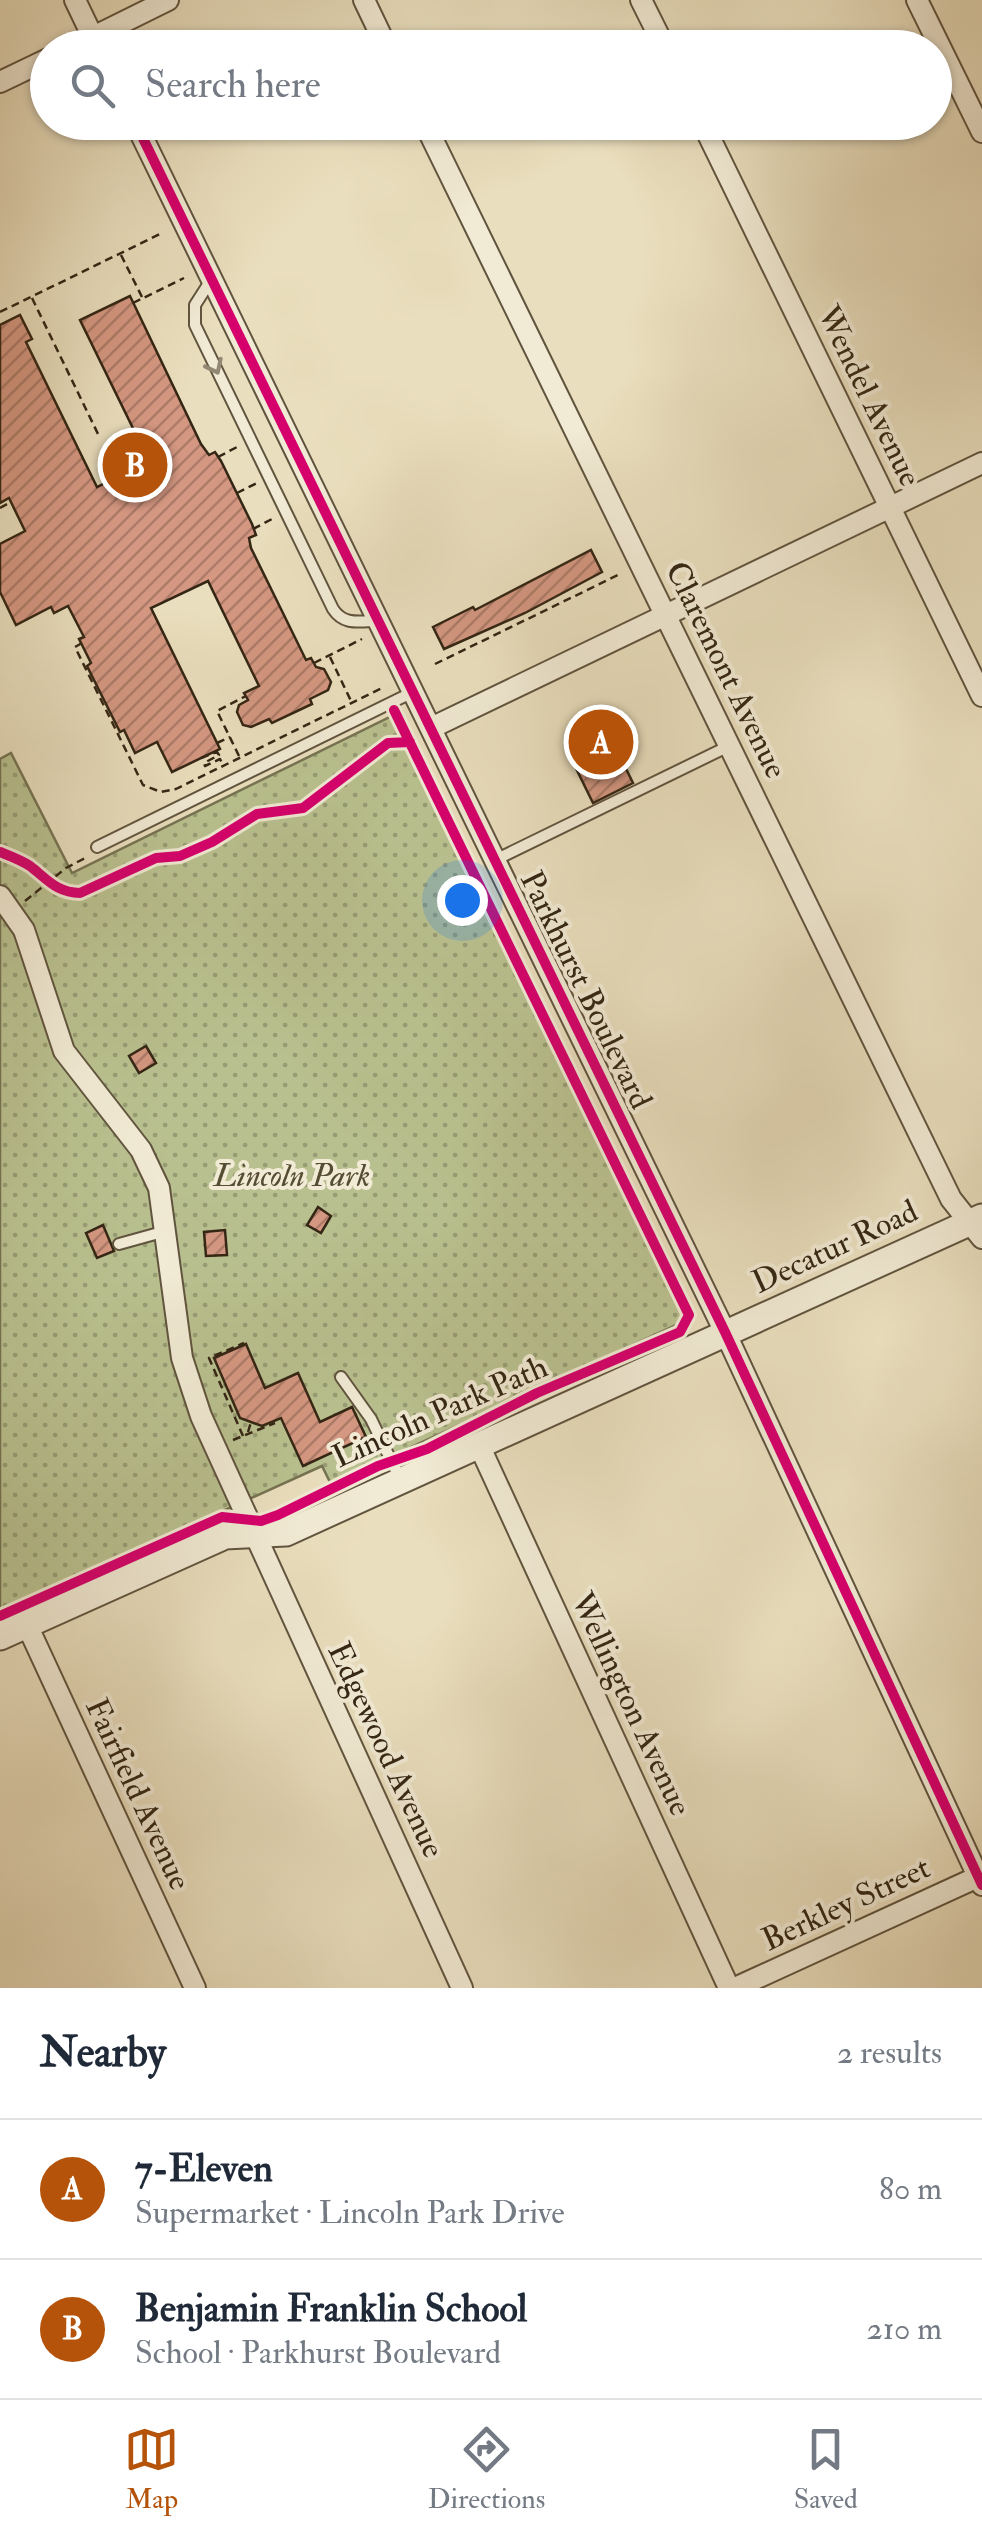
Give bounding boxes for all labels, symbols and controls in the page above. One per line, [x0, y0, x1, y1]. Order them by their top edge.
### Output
search box [30, 30, 952, 140]
icon: search [65, 58, 120, 113]
text: Search here [145, 61, 321, 109]
street label: Wendel Avenue [808, 298, 930, 493]
one-way arrow [202, 357, 222, 375]
pin: B [102, 428, 168, 502]
street label: Claremont Avenue [656, 555, 796, 785]
pin: A [568, 704, 634, 780]
street label: Parkhurst Boulevard [511, 864, 661, 1116]
your location [437, 875, 488, 926]
park label: Lincoln Park [212, 1156, 370, 1196]
street label: Decatur Road [746, 1191, 924, 1303]
street label: Lincoln Park Path [326, 1347, 554, 1477]
street label: Wellington Avenue [561, 1585, 700, 1822]
street label: Edgewood Avenue [319, 1636, 453, 1864]
street label: Fairfield Avenue [76, 1692, 200, 1896]
street label: Berkley Street [756, 1848, 936, 1960]
text: Nearby [40, 2027, 166, 2079]
text: 2 results [837, 2033, 942, 2073]
text: 7-Eleven [135, 2145, 273, 2193]
text: A [62, 2169, 83, 2209]
text: 80 m [879, 2169, 942, 2209]
text: Supermarket · Lincoln Park Drive [135, 2193, 565, 2233]
text: Benjamin Franklin School [135, 2285, 527, 2333]
text: B [62, 2309, 83, 2349]
text: 210 m [867, 2309, 942, 2349]
text: School · Parkhurst Boulevard [135, 2333, 501, 2373]
tab: Map [124, 2422, 179, 2517]
tab: Directions [428, 2422, 545, 2517]
tab: Saved [794, 2422, 858, 2517]

